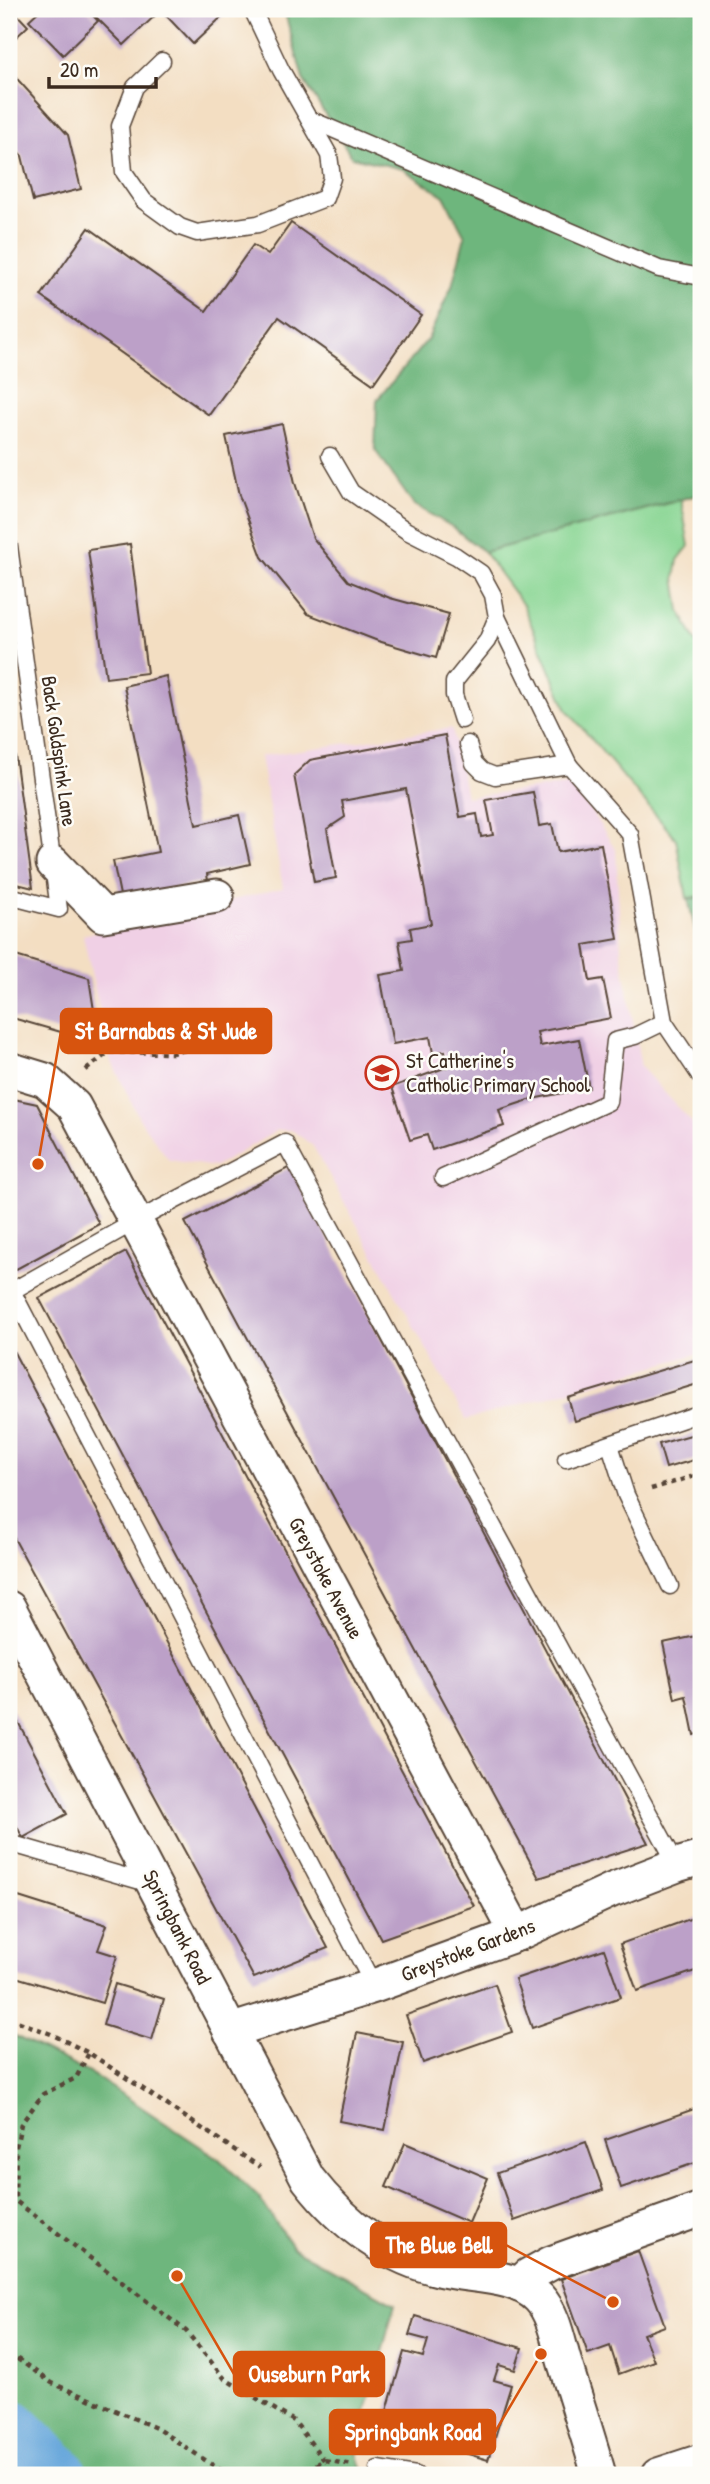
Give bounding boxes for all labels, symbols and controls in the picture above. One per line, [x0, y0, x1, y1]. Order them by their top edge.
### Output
scale bar [49, 46, 156, 90]
text: 20 m [60, 55, 98, 84]
street label: Back Goldspink Lane [35, 674, 84, 828]
callout: St Barnabas & St Jude [61, 1009, 271, 1053]
text: St Barnabas & St Jude [75, 1015, 258, 1046]
place label: St Catherine's Catholic Primary School [406, 1046, 590, 1099]
school or university icon: St Catherine's Catholic Primary School [363, 1054, 401, 1092]
street label: Greystoke Avenue [282, 1512, 371, 1644]
street label: Springbank Road [136, 1865, 219, 1989]
street label: Greystoke Gardens [397, 1911, 539, 1988]
callout: The Blue Bell [371, 2223, 506, 2267]
text: The Blue Bell [384, 2229, 494, 2260]
callout: Ouseburn Park [234, 2352, 384, 2396]
text: Ouseburn Park [248, 2358, 370, 2389]
callout: Springbank Road [330, 2410, 495, 2454]
text: Springbank Road [345, 2416, 481, 2448]

